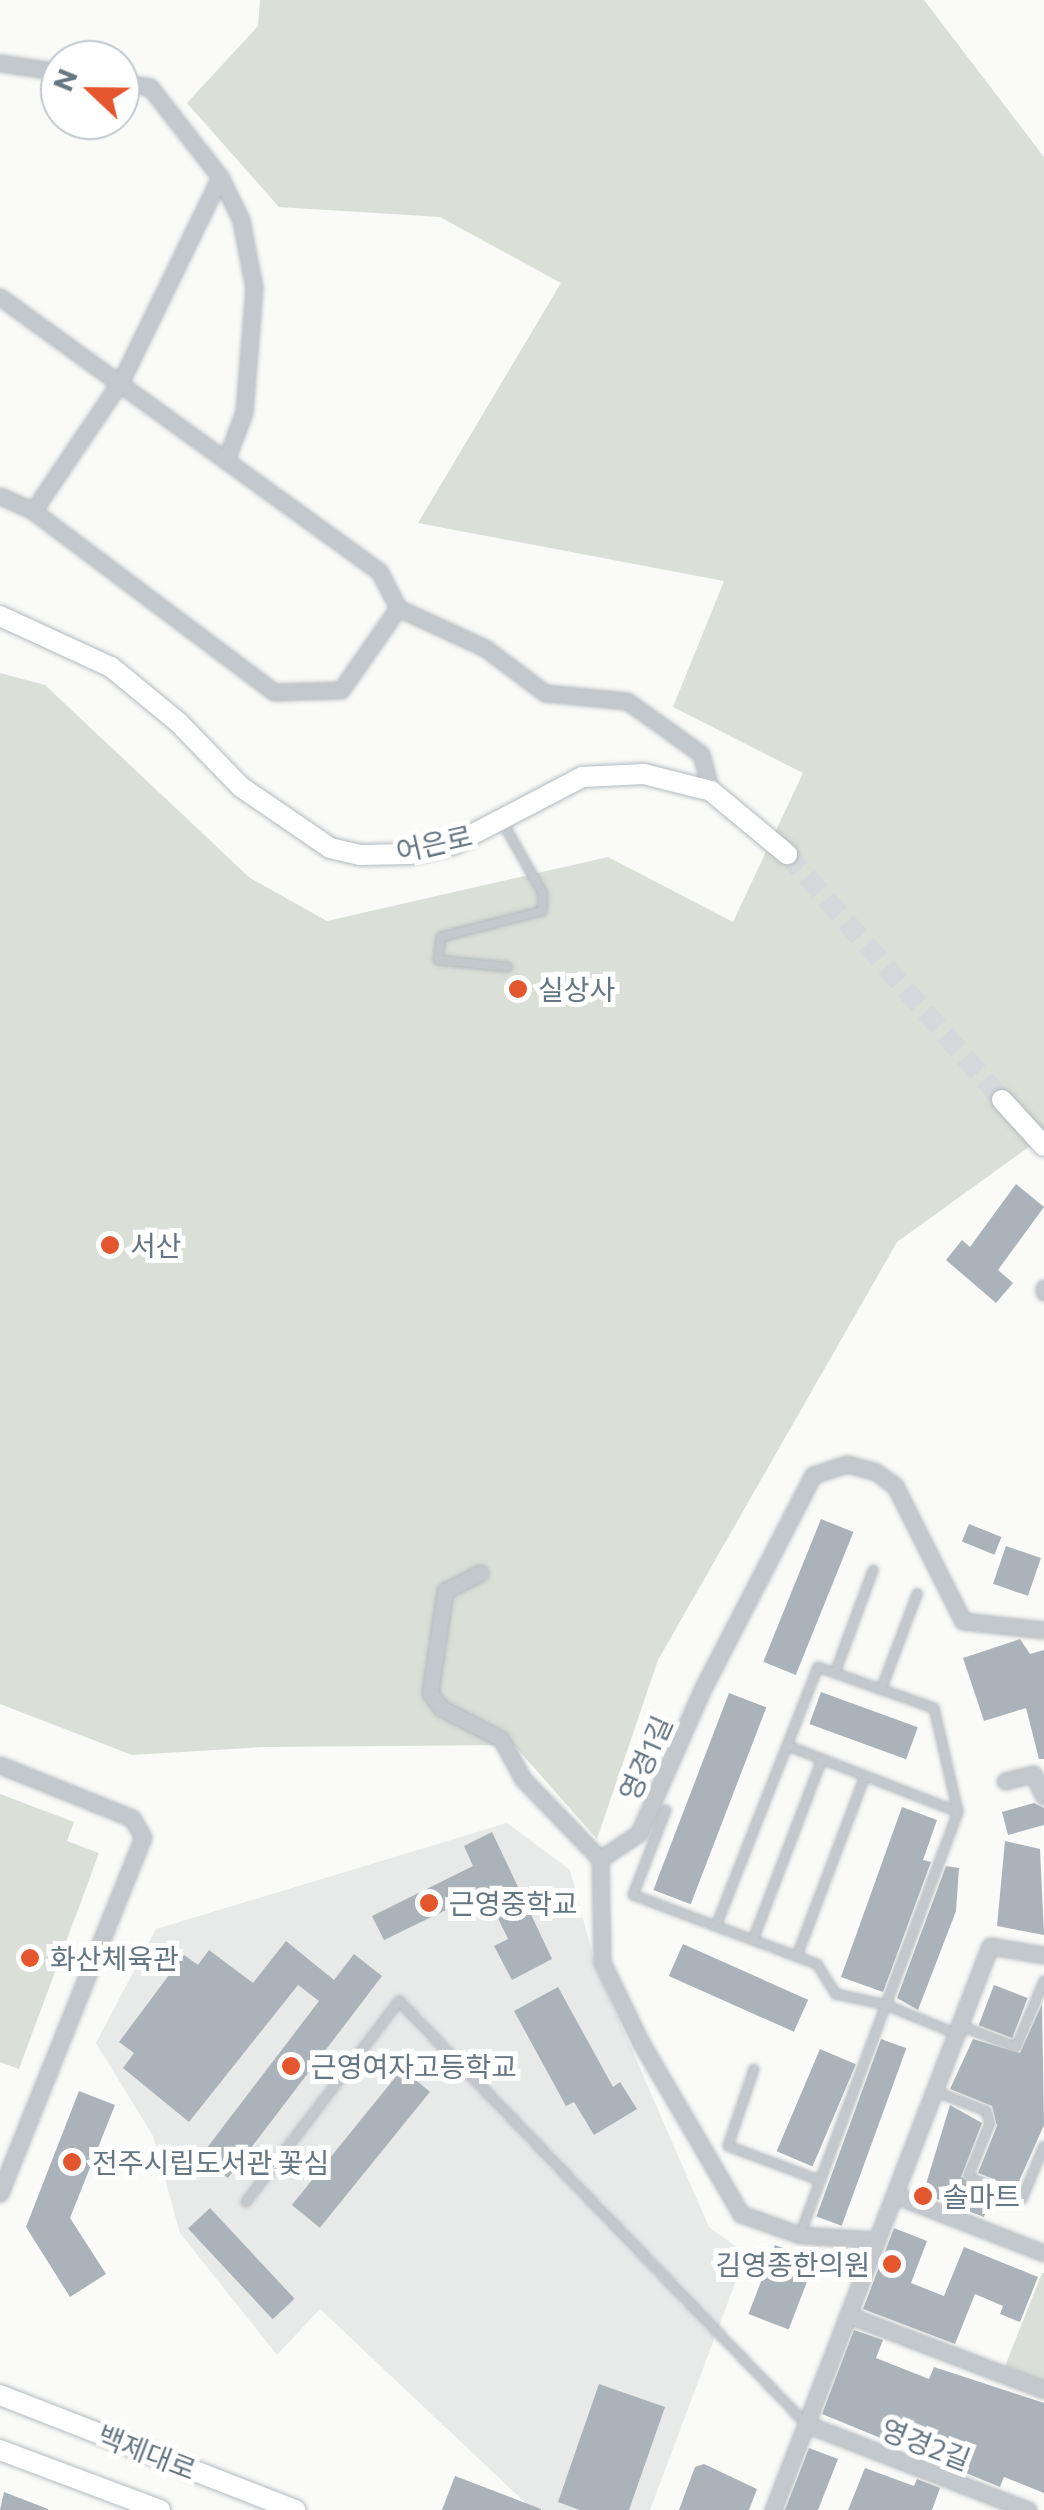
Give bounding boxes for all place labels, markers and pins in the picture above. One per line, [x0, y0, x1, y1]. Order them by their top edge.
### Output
place label: 실상사 [538, 972, 615, 1006]
marker: 실상사 [507, 978, 529, 1000]
place label: 서산 [130, 1228, 182, 1262]
marker: 서산 [99, 1234, 121, 1256]
place label: 근영중학교 [449, 1886, 578, 1920]
marker: 근영중학교 [418, 1892, 440, 1914]
place label: 화산체육관 [50, 1941, 179, 1975]
marker: 화산체육관 [19, 1947, 41, 1969]
place label: 근영여자고등학교 [311, 2049, 517, 2083]
marker: 근영여자고등학교 [280, 2055, 302, 2077]
place label: 전주시립도서관 꽃심 [92, 2145, 329, 2179]
marker: 전주시립도서관 꽃심 [61, 2151, 83, 2173]
place label: 솔마트 [943, 2179, 1020, 2213]
marker: 솔마트 [912, 2185, 934, 2207]
place label: 김영종한의원 [715, 2247, 870, 2281]
marker: 김영종한의원 [879, 2251, 905, 2277]

